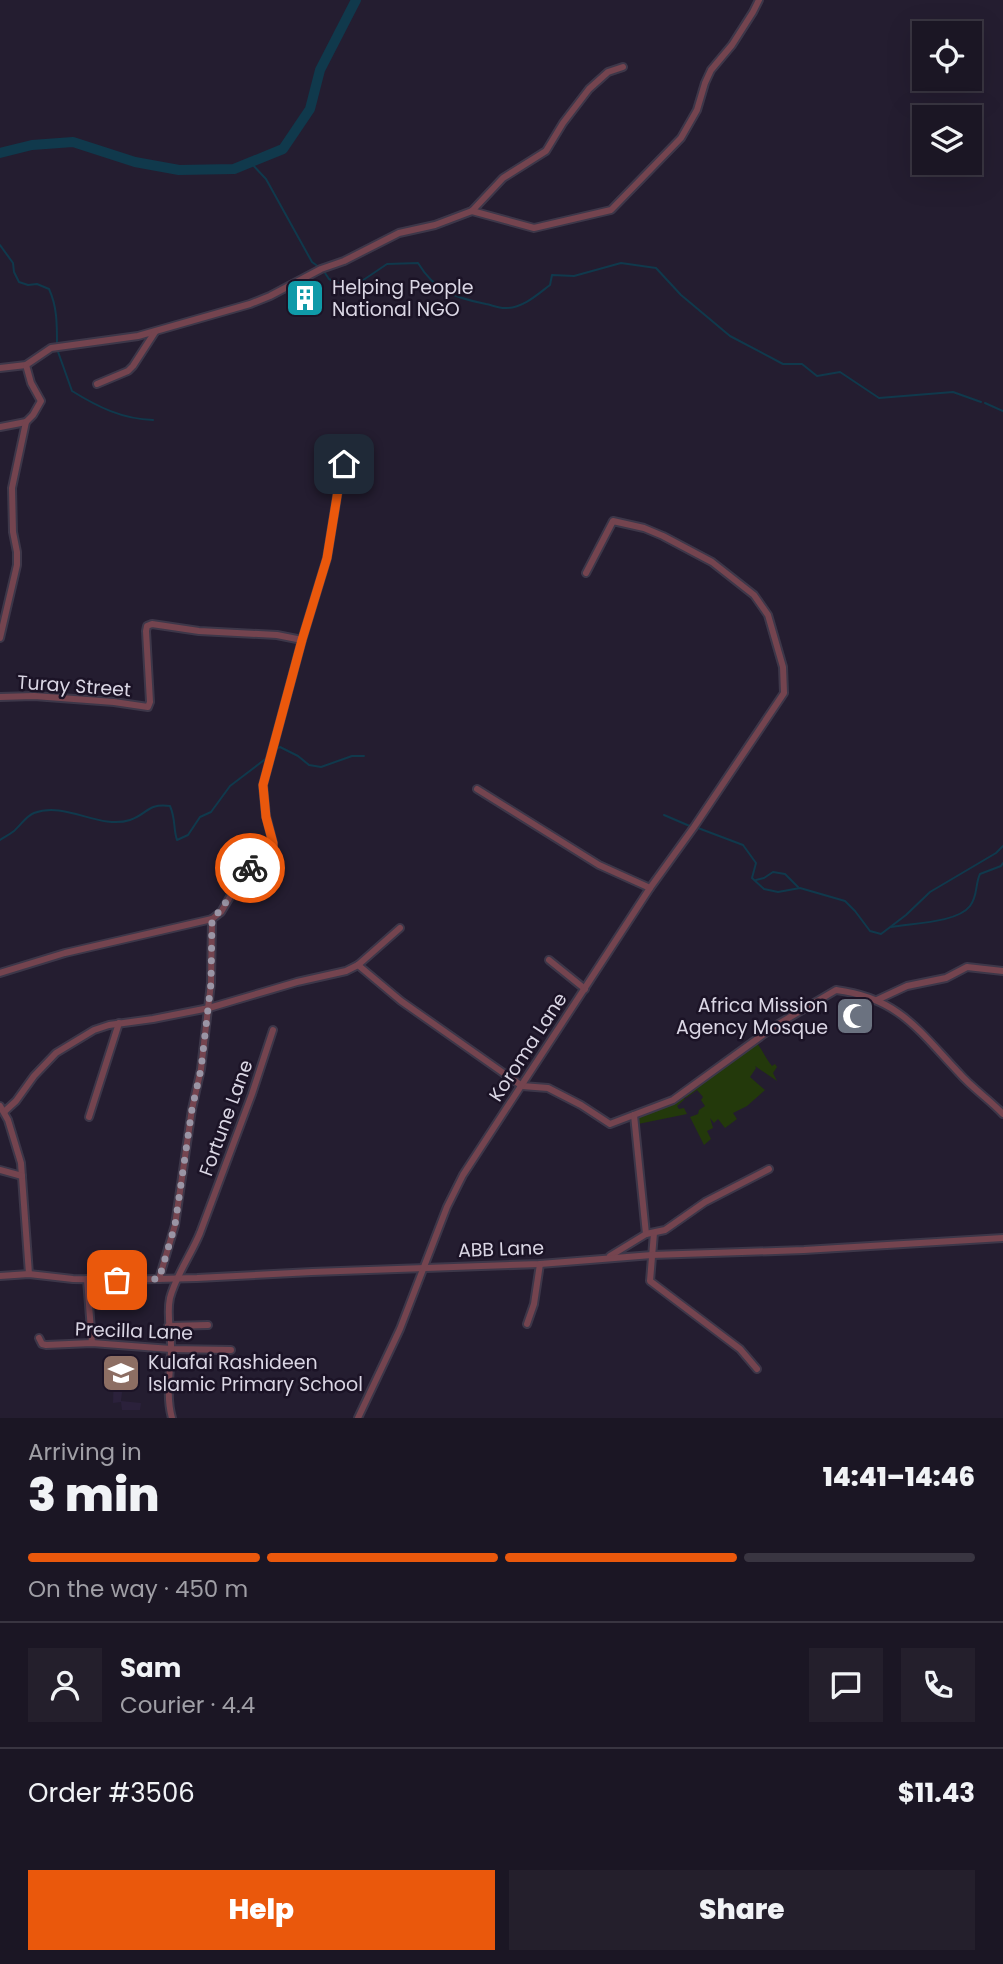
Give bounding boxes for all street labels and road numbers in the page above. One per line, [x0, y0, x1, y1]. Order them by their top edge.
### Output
street label: Turay Street [16, 669, 132, 703]
street label: Koroma Lane [483, 987, 573, 1107]
street label: Fortune Lane [192, 1056, 260, 1180]
street label: ABB Lane [457, 1234, 545, 1264]
street label: Precilla Lane [74, 1315, 194, 1347]

